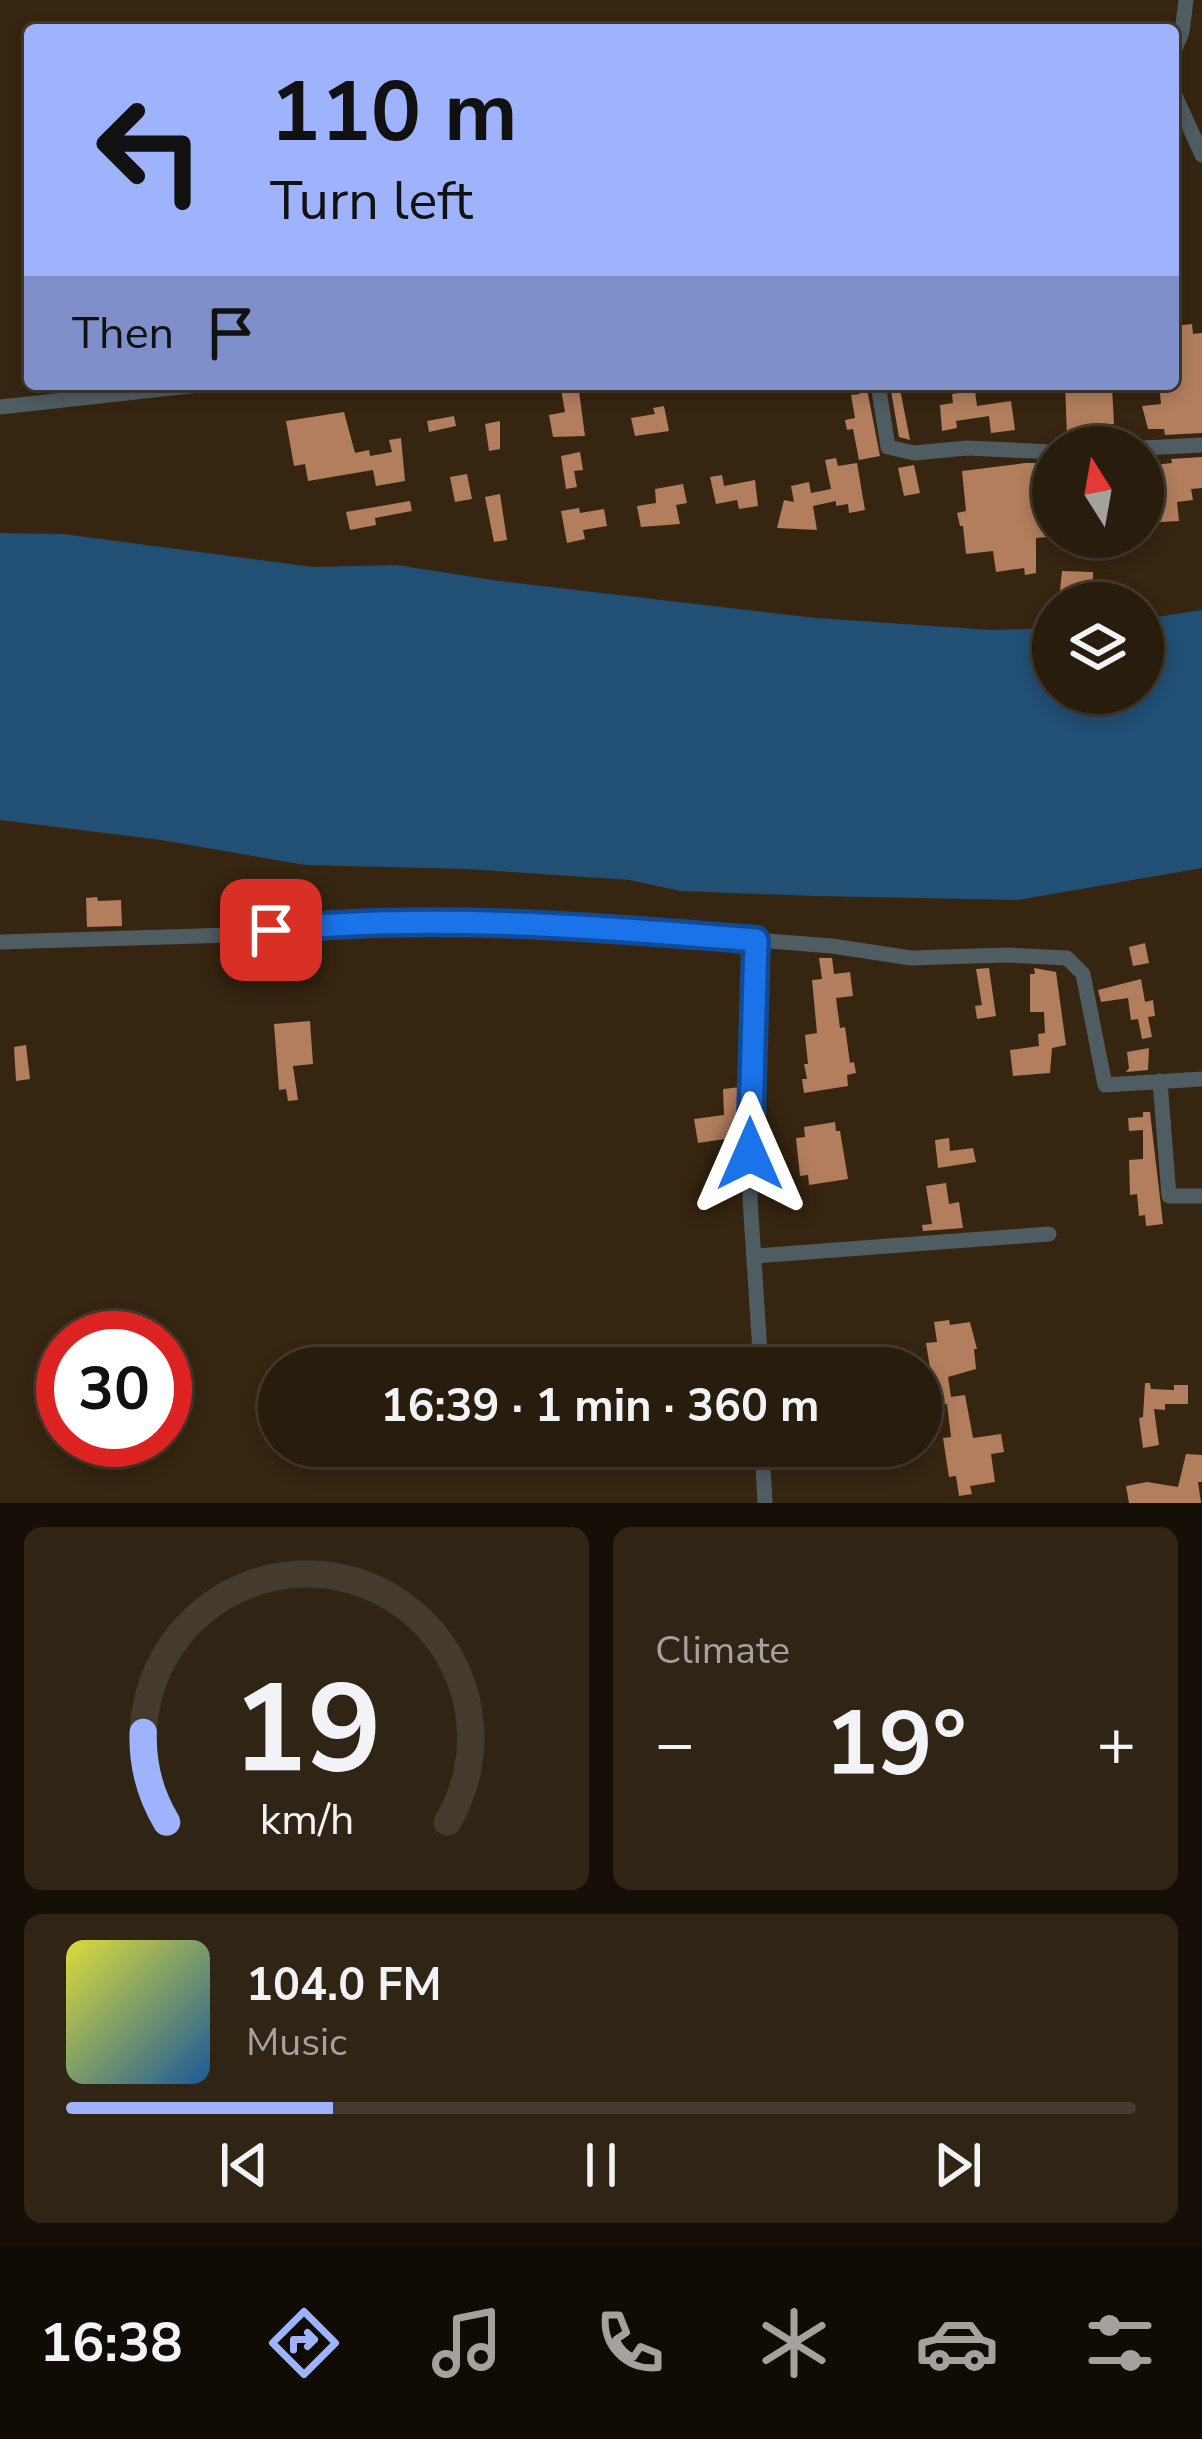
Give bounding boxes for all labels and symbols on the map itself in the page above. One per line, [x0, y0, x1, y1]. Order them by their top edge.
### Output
north arrow [1032, 426, 1164, 558]
pin [220, 879, 322, 981]
position arrow [687, 1091, 813, 1217]
speed limit sign: 30 [36, 1311, 192, 1467]

